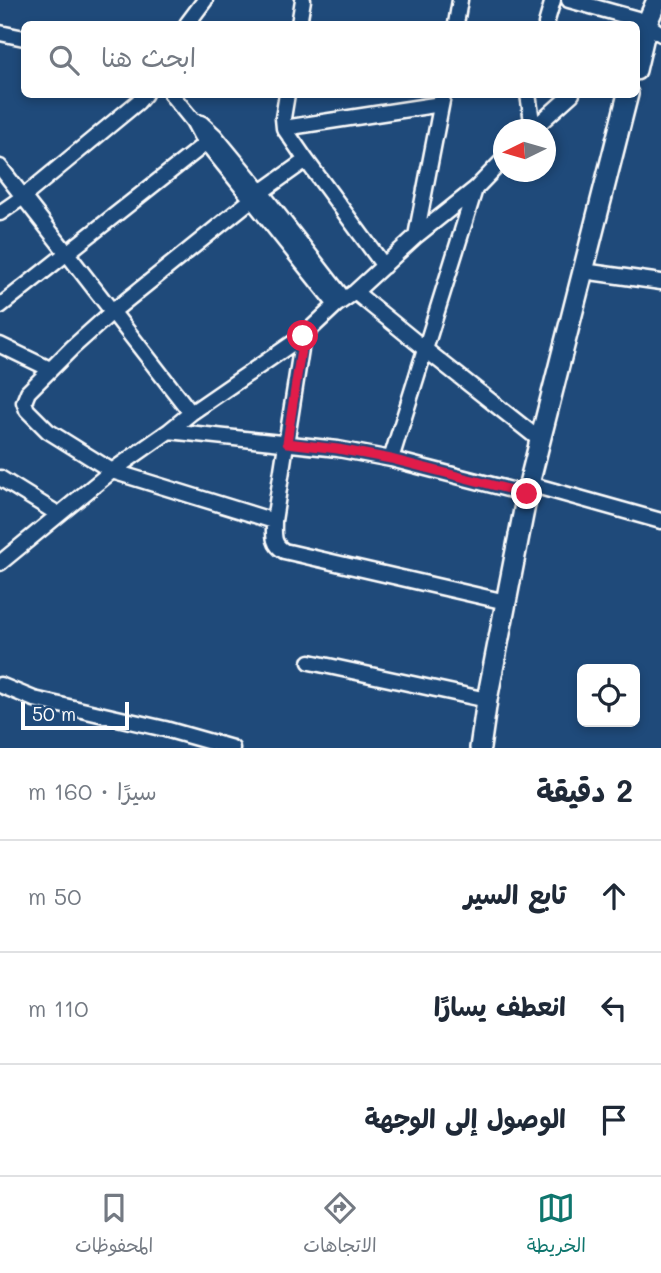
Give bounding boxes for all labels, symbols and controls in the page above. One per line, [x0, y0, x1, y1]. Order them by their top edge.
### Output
search box [21, 21, 640, 98]
text: ابحث هنا [101, 40, 196, 74]
icon: search [45, 41, 83, 79]
north arrow [493, 119, 556, 182]
route start [287, 320, 318, 351]
route end [511, 478, 542, 509]
map controls [577, 664, 640, 727]
button: locate [577, 664, 640, 727]
scale bar [21, 699, 130, 731]
text: 50 m [32, 701, 76, 726]
text: 2 دقيقة [536, 770, 633, 810]
text: سيرًا · 160 m [28, 776, 157, 806]
text: تابع السير [464, 877, 566, 911]
icon: ahead [595, 877, 633, 915]
text: 50 m [28, 881, 81, 911]
text: انعطف يسارًا [434, 989, 566, 1023]
icon: left [595, 989, 633, 1027]
text: 110 m [28, 993, 88, 1023]
text: الوصول إلى الوجهة [364, 1101, 566, 1135]
icon: arrive [595, 1101, 633, 1139]
tab: المحفوظات [75, 1189, 153, 1262]
tab: الاتجاهات [303, 1189, 377, 1262]
tab: الخريطة [527, 1189, 586, 1262]

